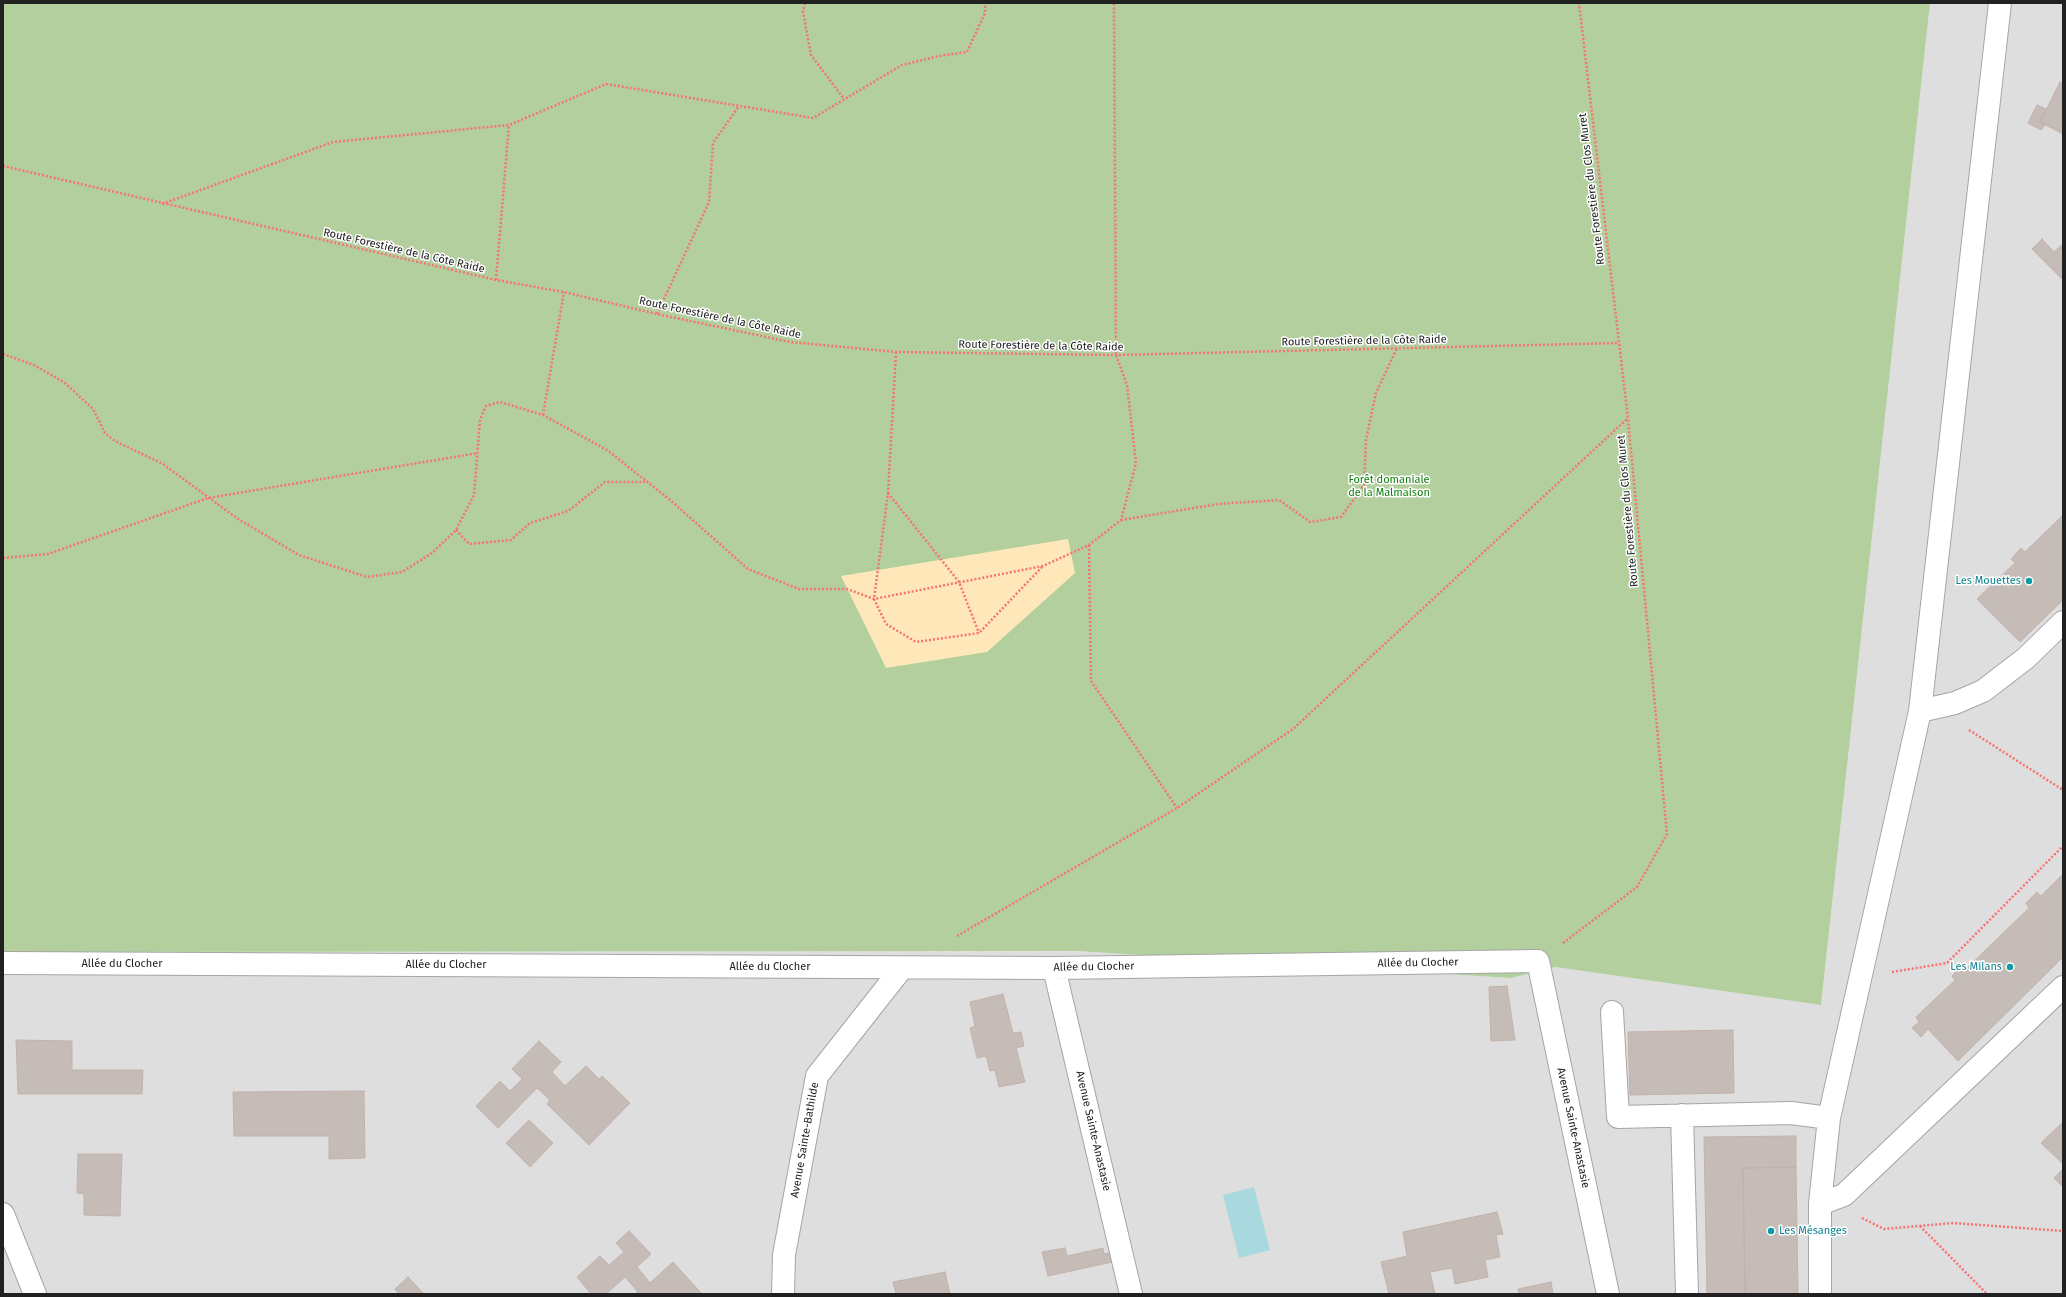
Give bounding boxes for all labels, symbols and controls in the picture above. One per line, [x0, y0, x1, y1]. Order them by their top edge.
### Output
street label: Route Forestière du Clos Muret [1576, 112, 1608, 266]
street label: Route Forestière de la Côte Raide [322, 226, 486, 276]
street label: Route Forestière de la Côte Raide [638, 294, 802, 342]
street label: Route Forestière de la Côte Raide [1281, 333, 1447, 349]
street label: Route Forestière de la Côte Raide [958, 338, 1124, 354]
street label: Route Forestière du Clos Muret [1615, 434, 1641, 588]
park label: Forêt domaniale de la Malmaison [1348, 473, 1430, 499]
place label: Les Mouettes [1955, 574, 2021, 588]
marker: Les Mouettes [2024, 576, 2034, 586]
street label: Allée du Clocher [1377, 956, 1459, 970]
street label: Allée du Clocher [81, 957, 163, 971]
street label: Allée du Clocher [405, 958, 487, 972]
street label: Allée du Clocher [729, 960, 811, 974]
street label: Allée du Clocher [1053, 960, 1135, 974]
place label: Les Milans [1950, 960, 2002, 974]
marker: Les Milans [2005, 962, 2015, 972]
street label: Avenue Sainte-Anastasie [1554, 1067, 1592, 1189]
street label: Avenue Sainte-Anastasie [1073, 1070, 1113, 1192]
street label: Avenue Sainte-Bathilde [788, 1081, 822, 1199]
place label: Les Mésanges [1779, 1224, 1847, 1238]
marker: Les Mésanges [1766, 1226, 1776, 1236]

